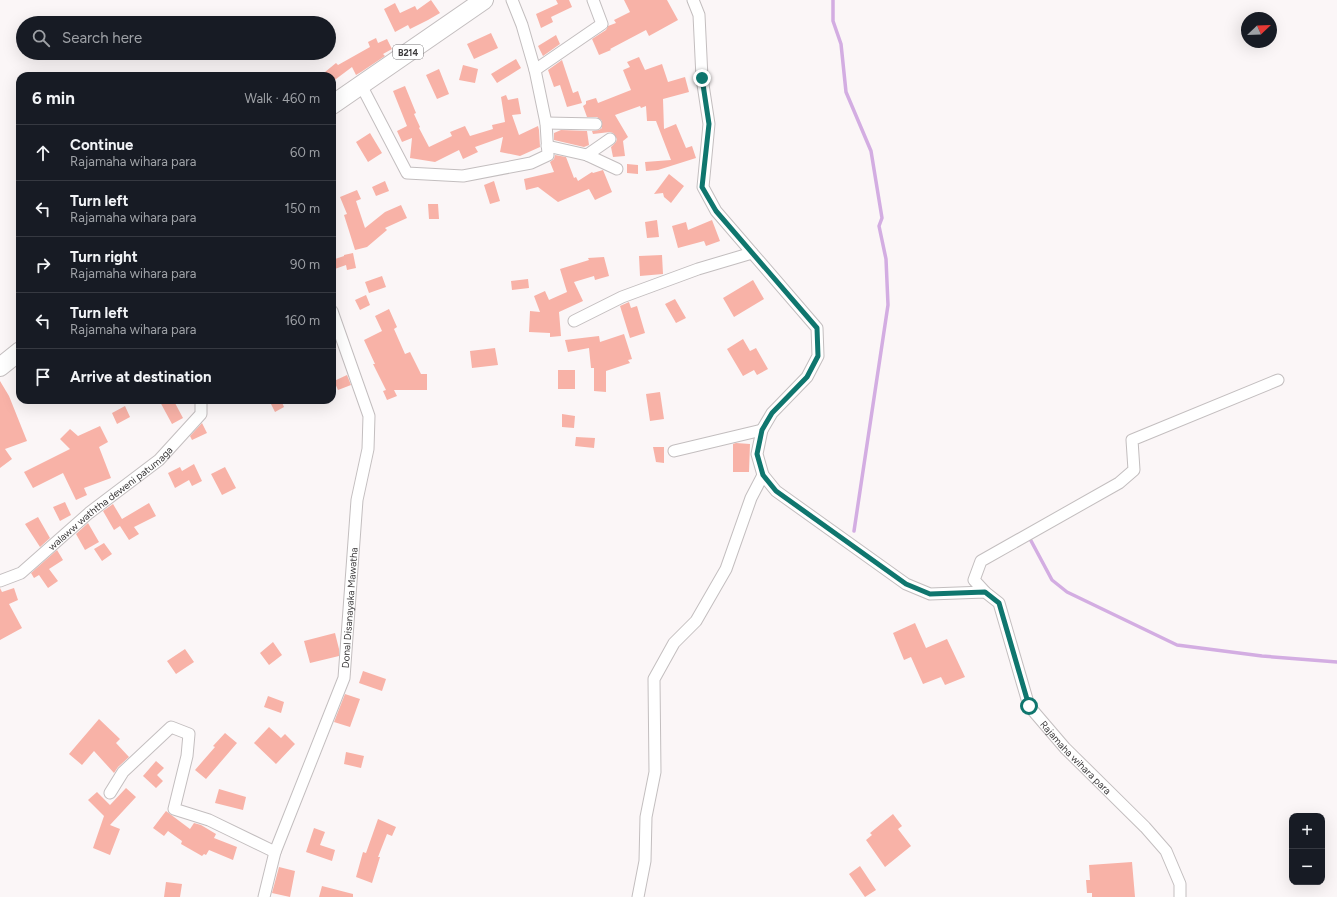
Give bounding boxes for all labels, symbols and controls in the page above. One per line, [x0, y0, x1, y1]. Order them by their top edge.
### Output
north arrow [1241, 12, 1277, 48]
search box [16, 16, 336, 60]
icon: search [30, 27, 52, 49]
text: Search here [62, 29, 142, 47]
road number: B214 [393, 45, 423, 59]
route end [693, 69, 711, 87]
text: 6 min [32, 88, 75, 108]
text: Walk · 460 m [244, 91, 320, 106]
text: Continue [70, 136, 133, 154]
icon: ahead [32, 142, 54, 164]
text: 60 m [290, 145, 320, 160]
text: Rajamaha wihara para [70, 154, 196, 169]
text: Turn left [70, 192, 128, 210]
icon: left [32, 198, 54, 220]
text: 150 m [285, 201, 320, 216]
text: Rajamaha wihara para [70, 210, 196, 225]
text: Turn right [70, 248, 138, 266]
icon: right [32, 254, 54, 276]
text: 90 m [290, 257, 320, 272]
text: Rajamaha wihara para [70, 266, 196, 281]
text: Turn left [70, 304, 128, 322]
icon: left [32, 310, 54, 332]
text: 160 m [285, 313, 320, 328]
text: Rajamaha wihara para [70, 322, 196, 337]
icon: arrive [32, 366, 54, 388]
text: Arrive at destination [70, 368, 211, 386]
street label: walaww waththa deweni patumaga [45, 443, 175, 553]
street label: Donal Disanayaka Mawatha [338, 547, 360, 669]
route start [1020, 697, 1038, 715]
street label: Rajamaha wihara para [1038, 718, 1114, 797]
map controls [1289, 813, 1325, 885]
button: + [1289, 813, 1325, 849]
button: − [1289, 849, 1325, 885]

